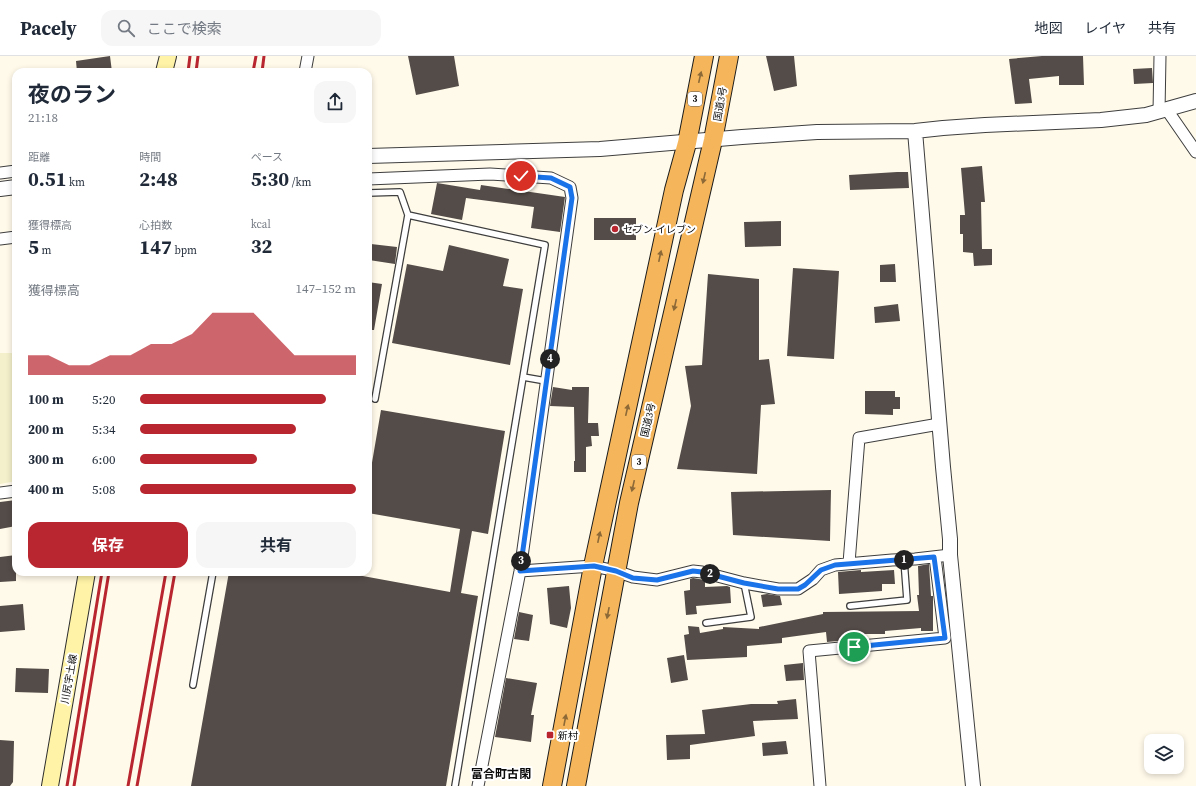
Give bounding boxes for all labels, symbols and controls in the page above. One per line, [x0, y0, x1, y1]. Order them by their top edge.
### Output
search box [101, 10, 381, 46]
text: Pacely [20, 15, 77, 41]
icon: search [115, 17, 137, 39]
text: ここで検索 [147, 18, 222, 39]
text: 地図 [1034, 18, 1062, 38]
text: レイヤ [1084, 18, 1126, 38]
text: 共有 [1148, 18, 1176, 38]
one-way arrow [697, 71, 703, 83]
text: 夜のラン [28, 79, 116, 109]
button: share [314, 81, 356, 123]
street label: 国道3号 [711, 86, 729, 122]
road number: 3 [688, 92, 702, 106]
text: 21:18 [28, 109, 58, 126]
text: 距離 [28, 150, 50, 165]
text: 時間 [139, 150, 161, 165]
text: ペース [251, 150, 283, 165]
pin [504, 159, 538, 193]
text: 0.51 [28, 165, 67, 193]
text: 2:48 [139, 165, 178, 193]
text: 5:30 [251, 165, 289, 193]
icon: check [510, 165, 532, 187]
one-way arrow [701, 172, 707, 184]
text: km [67, 175, 85, 190]
text: /km [289, 175, 311, 190]
text: kcal [251, 217, 271, 232]
text: 獲得標高 [28, 218, 72, 233]
text: 心拍数 [139, 218, 172, 233]
place label: セブン-イレブン [623, 223, 696, 236]
marker: セブン-イレブン [610, 224, 620, 234]
text: 32 [251, 232, 272, 260]
text: 5 [28, 233, 39, 261]
text: 147 [139, 233, 172, 261]
text: m [39, 243, 51, 258]
text: bpm [172, 243, 197, 258]
one-way arrow [658, 250, 664, 262]
text: 147–152 m [296, 280, 356, 297]
text: 獲得標高 [28, 282, 80, 299]
one-way arrow [672, 299, 678, 311]
pin: 4 [540, 349, 560, 369]
text: 4 [547, 351, 553, 366]
text: 100 m [28, 391, 64, 408]
text: 5:20 [92, 391, 115, 408]
street label: 国道3号 [638, 401, 658, 439]
one-way arrow [625, 404, 631, 417]
text: 200 m [28, 421, 64, 438]
text: 5:34 [92, 421, 115, 438]
text: 300 m [28, 451, 64, 468]
text: 6:00 [92, 451, 115, 468]
road number: 3 [632, 455, 646, 469]
one-way arrow [630, 480, 636, 492]
text: 400 m [28, 481, 64, 498]
text: 5:08 [92, 481, 115, 498]
button: 保存 [28, 522, 188, 568]
button: 共有 [196, 522, 356, 568]
one-way arrow [597, 531, 603, 544]
pin: 1 [894, 550, 914, 570]
pin: 3 [511, 551, 531, 571]
text: 1 [901, 552, 907, 567]
text: 3 [518, 553, 524, 568]
pin: 2 [700, 564, 720, 584]
text: 2 [707, 566, 713, 581]
one-way arrow [605, 607, 611, 620]
pin [837, 630, 871, 664]
icon: arrive [843, 636, 865, 658]
street label: 川尻宇土線 [58, 653, 80, 705]
one-way arrow [562, 714, 568, 726]
place label: 新村 [558, 729, 578, 742]
marker: 新村 [545, 730, 555, 740]
map controls [1144, 734, 1184, 774]
button: layers [1144, 734, 1184, 774]
district label: 富合町古閑 [471, 766, 531, 782]

